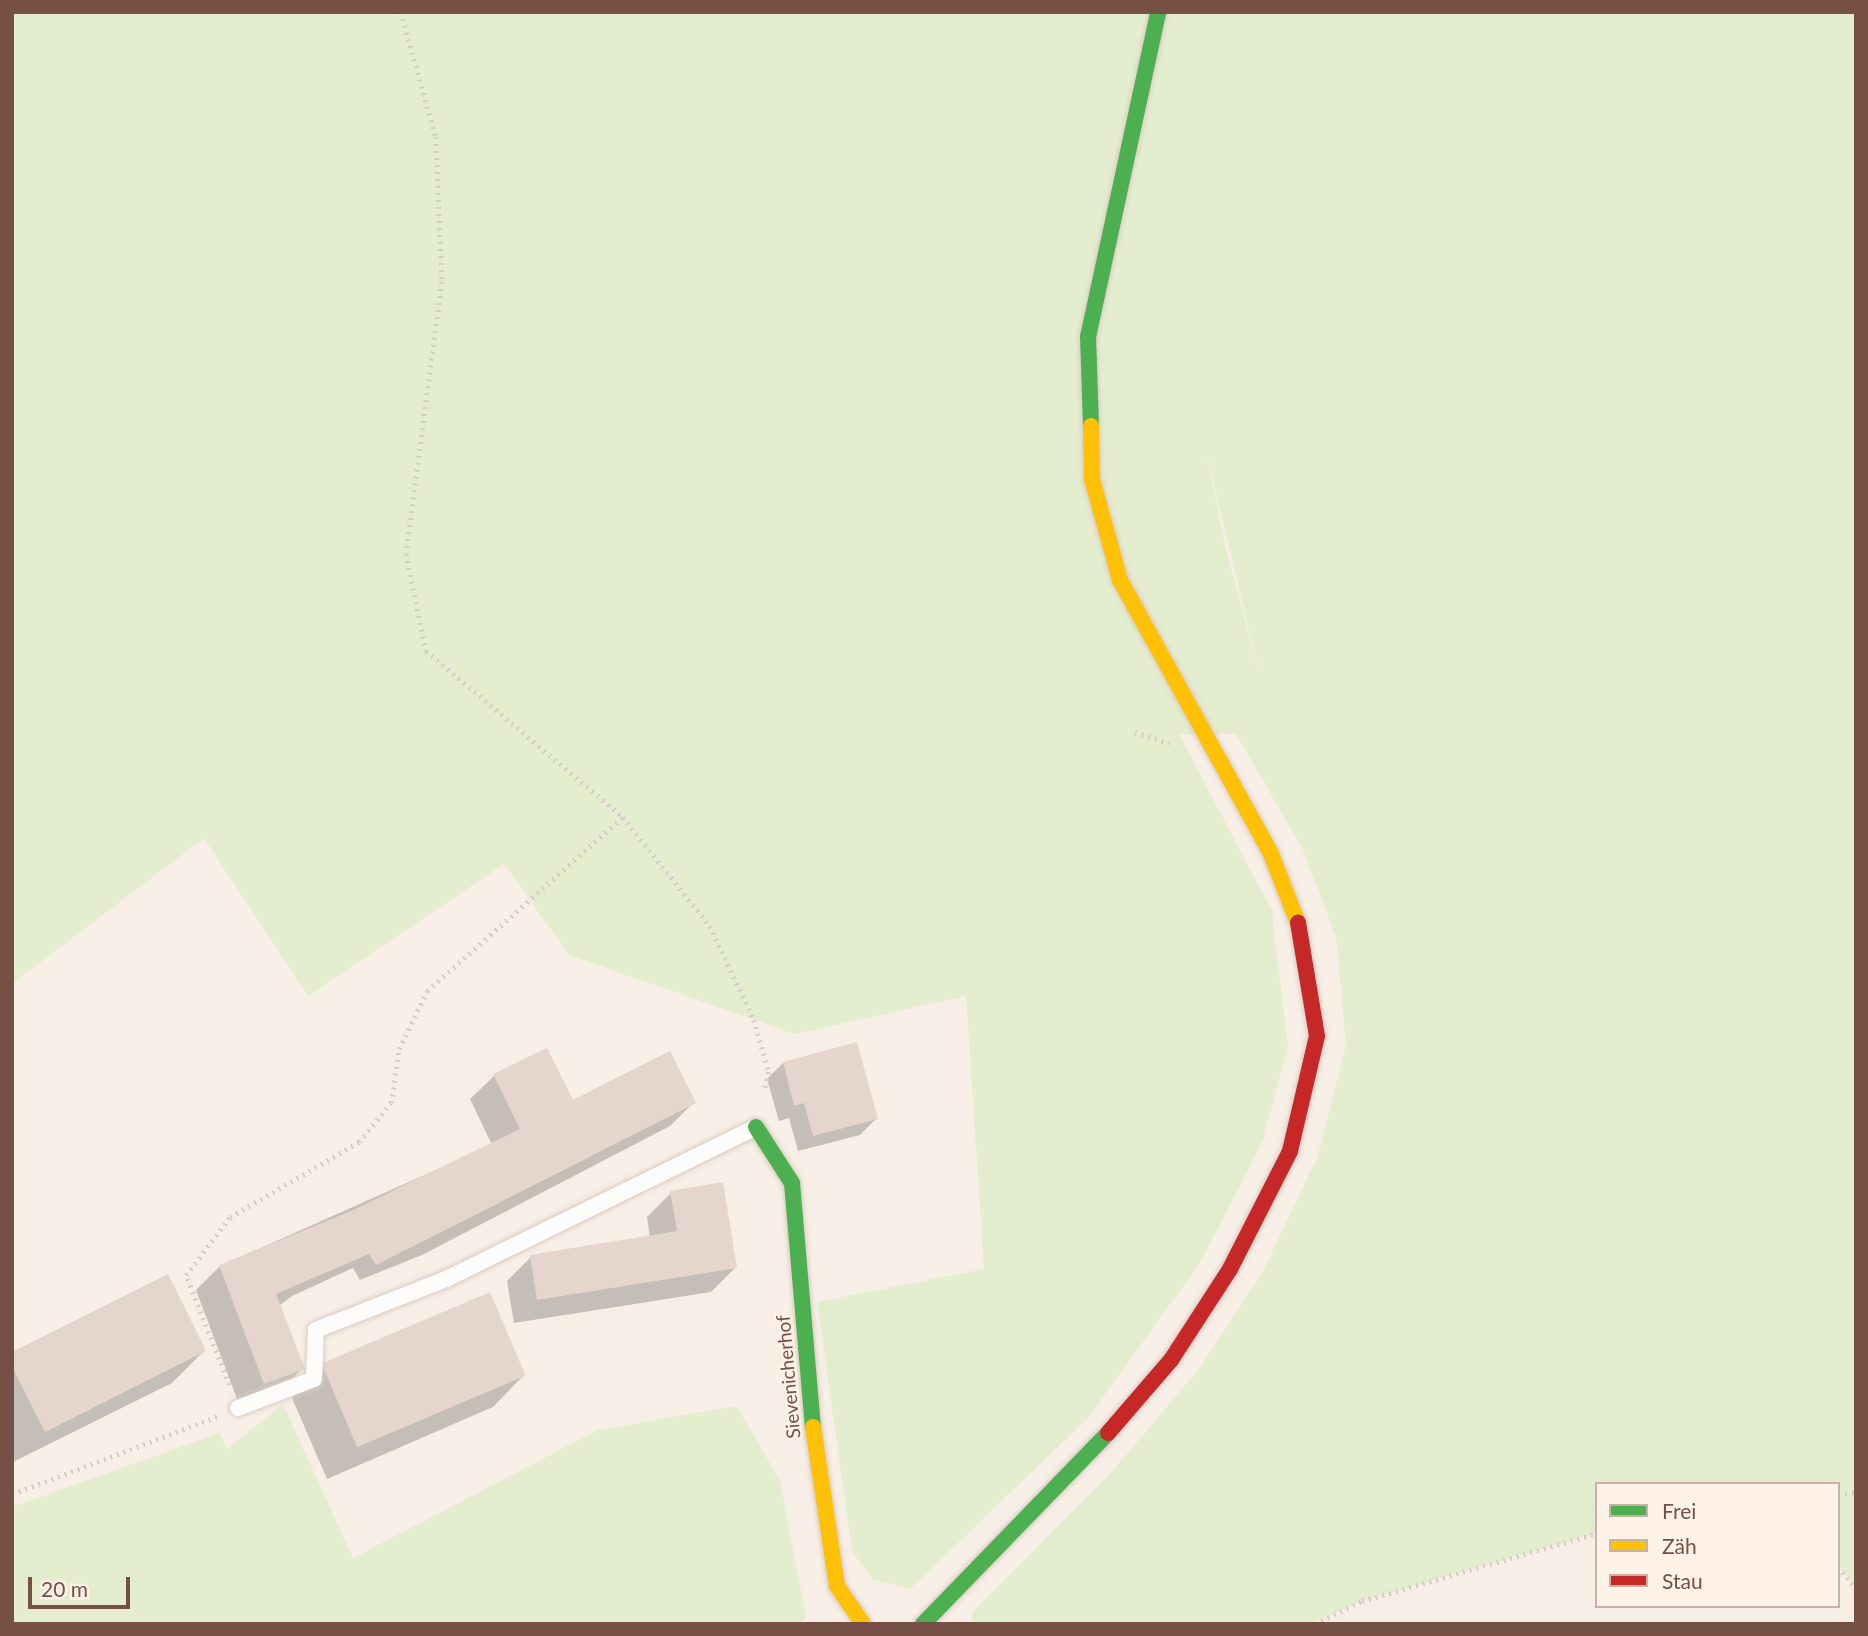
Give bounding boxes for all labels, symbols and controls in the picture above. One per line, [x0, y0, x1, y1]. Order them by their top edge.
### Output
street label: Sievenicherhof [771, 1314, 805, 1440]
legend [1595, 1482, 1840, 1608]
text: Frei [1662, 1498, 1696, 1523]
text: Zäh [1662, 1533, 1697, 1558]
scale bar [32, 1562, 133, 1606]
text: Stau [1662, 1568, 1703, 1593]
text: 20 m [41, 1576, 88, 1601]

